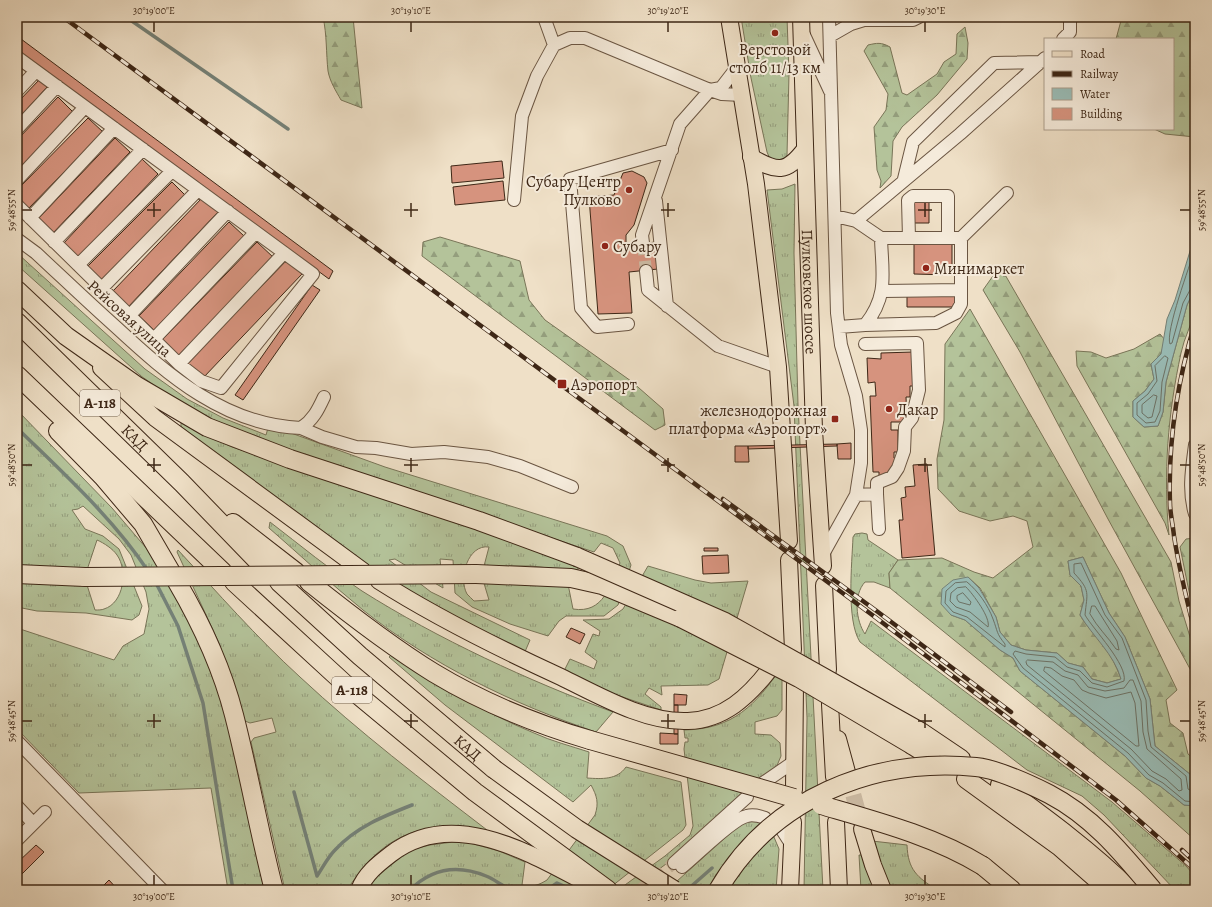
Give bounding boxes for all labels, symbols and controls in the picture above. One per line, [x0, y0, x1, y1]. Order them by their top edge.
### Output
text: 30°19'00"E [133, 4, 175, 17]
text: 30°19'10"E [391, 4, 431, 17]
text: 30°19'20"E [647, 4, 689, 17]
text: 30°19'30"E [905, 4, 945, 17]
marker: Верстовой столб 11/13 км [770, 28, 780, 38]
legend [1044, 38, 1174, 130]
place label: Верстовой столб 11/13 км [729, 39, 821, 79]
text: Road [1080, 46, 1106, 62]
text: Railway [1080, 66, 1119, 82]
text: Water [1079, 86, 1110, 102]
text: Building [1080, 106, 1122, 122]
place label: Субару Центр Пулково [526, 171, 621, 211]
marker: Субару Центр Пулково [624, 185, 634, 195]
text: 59°48'55"N [5, 189, 18, 231]
text: 59°48'55"N [1195, 189, 1208, 231]
street label: Пулковское шоссе [796, 229, 822, 355]
place label: Субару [613, 236, 662, 258]
marker: Субару [600, 241, 610, 251]
place label: Минимаркет [934, 258, 1024, 280]
marker: Минимаркет [921, 263, 931, 273]
street label: Рейсовая улица [82, 275, 177, 363]
place label: Аэропорт [570, 374, 637, 396]
marker: Аэропорт [556, 378, 568, 390]
road number: А-118 [80, 390, 120, 416]
place label: Дакар [897, 399, 938, 421]
place label: железнодорожная платформа «Аэропорт» [668, 400, 827, 440]
marker: Дакар [884, 404, 894, 414]
marker: железнодорожная платформа «Аэропорт» [830, 414, 840, 424]
street label: КАД [116, 420, 153, 456]
text: 59°48'50"N [5, 444, 18, 486]
text: 59°48'50"N [1195, 444, 1208, 486]
road number: А-118 [332, 677, 372, 703]
text: 59°48'45"N [5, 700, 18, 742]
text: 59°48'45"N [1195, 700, 1208, 742]
street label: КАД [449, 730, 486, 766]
text: 30°19'00"E [133, 890, 175, 903]
text: 30°19'10"E [391, 890, 431, 903]
text: 30°19'20"E [647, 890, 689, 903]
text: 30°19'30"E [905, 890, 945, 903]

